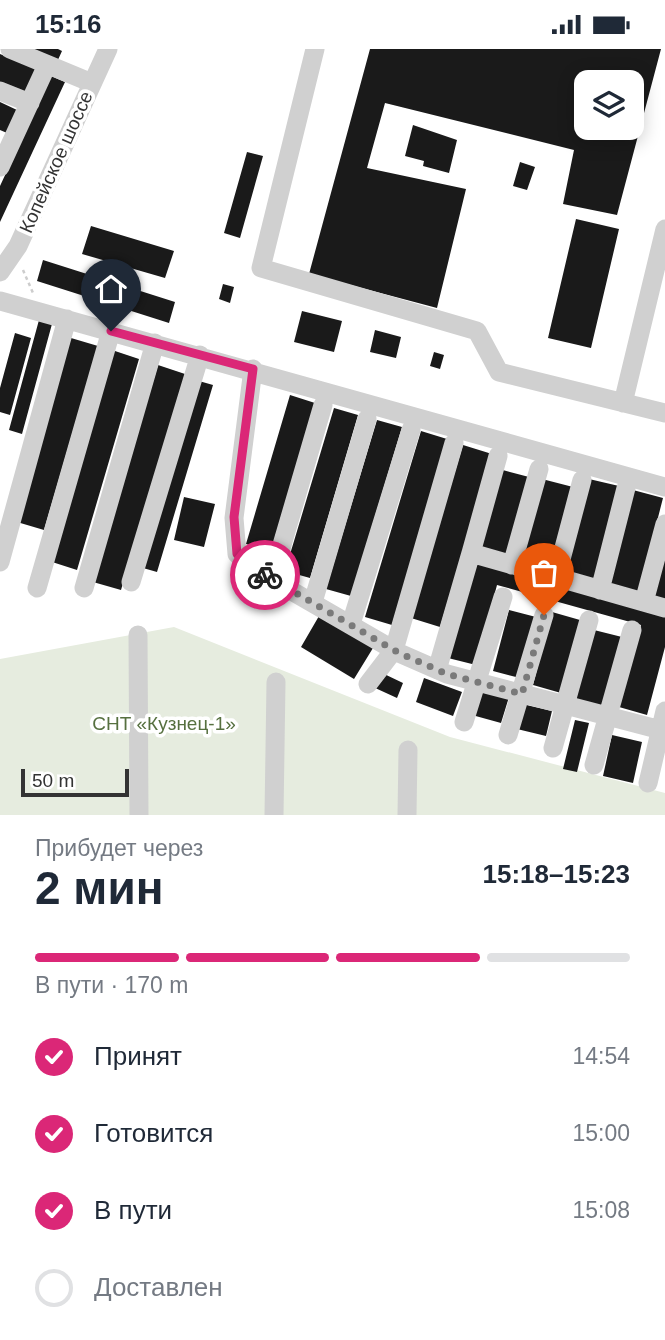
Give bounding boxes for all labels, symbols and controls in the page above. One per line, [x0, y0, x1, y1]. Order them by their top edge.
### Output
text: 15:16 [35, 9, 102, 39]
map controls [574, 70, 644, 140]
button: layers [574, 70, 644, 140]
street label: Копейское шоссе [15, 88, 97, 236]
pin [81, 259, 141, 331]
icon: home [92, 270, 130, 308]
courier [230, 540, 300, 610]
pin [514, 543, 574, 615]
icon: bag [525, 554, 563, 592]
icon: bike [246, 556, 284, 594]
park label: СНТ «Кузнец-1» [92, 713, 236, 734]
scale bar [21, 766, 130, 798]
text: 50 m [32, 770, 74, 791]
text: Прибудет через [35, 835, 203, 861]
text: 15:18–15:23 [483, 859, 630, 889]
text: 2 мин [35, 862, 163, 914]
text: В пути · 170 m [35, 972, 188, 998]
icon: check [35, 1038, 73, 1076]
text: Принят [94, 1041, 182, 1071]
text: 14:54 [572, 1043, 630, 1069]
icon: check [35, 1115, 73, 1153]
text: Готовится [94, 1118, 213, 1148]
text: 15:00 [572, 1120, 630, 1146]
icon: check [35, 1192, 73, 1230]
text: В пути [94, 1195, 172, 1225]
text: 15:08 [572, 1197, 630, 1223]
text: Доставлен [94, 1272, 223, 1302]

